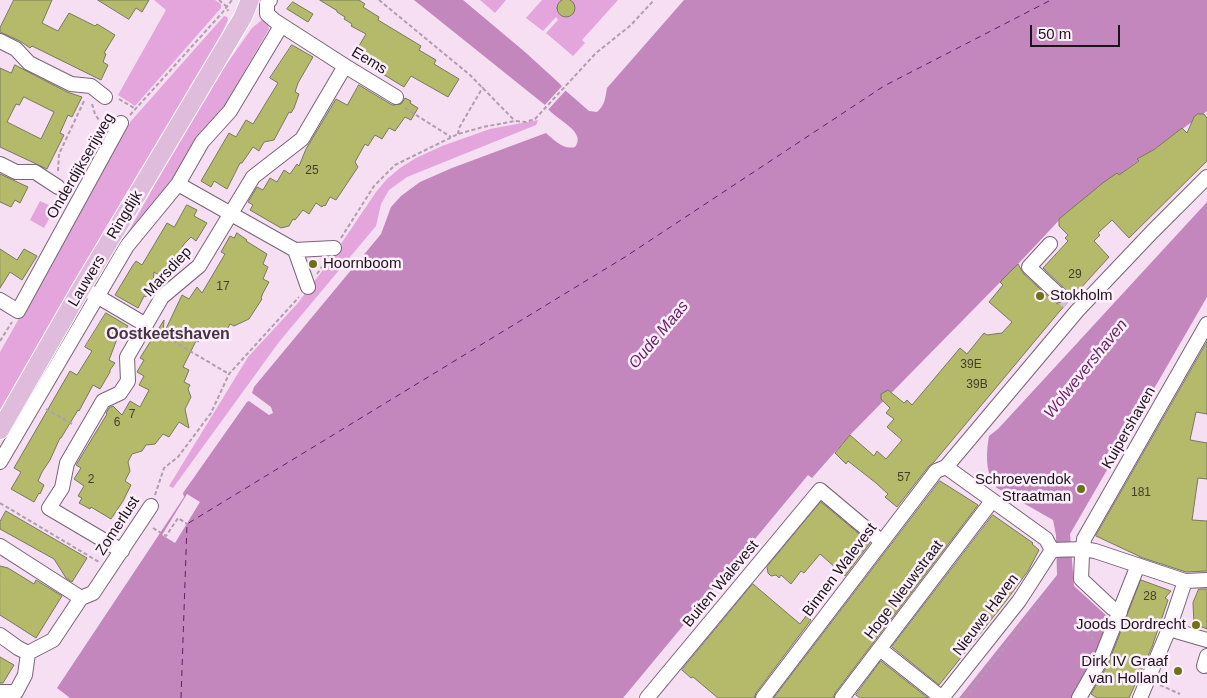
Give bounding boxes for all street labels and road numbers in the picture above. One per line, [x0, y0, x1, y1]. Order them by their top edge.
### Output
street label: Eems [348, 43, 390, 79]
street label: Onderdijkserijweg [43, 110, 119, 222]
street label: Ringdijk [104, 187, 146, 243]
street label: Marsdiep [140, 243, 196, 301]
street label: Lauwers [65, 252, 109, 310]
street label: Kuipershaven [1098, 384, 1160, 472]
street label: Zomerlust [92, 493, 144, 559]
street label: Binnen Walevest [799, 520, 881, 620]
street label: Buiten Walevest [679, 537, 763, 631]
street label: Hoge Nieuwstraat [861, 537, 947, 643]
street label: Nieuwe Haven [949, 571, 1023, 659]

